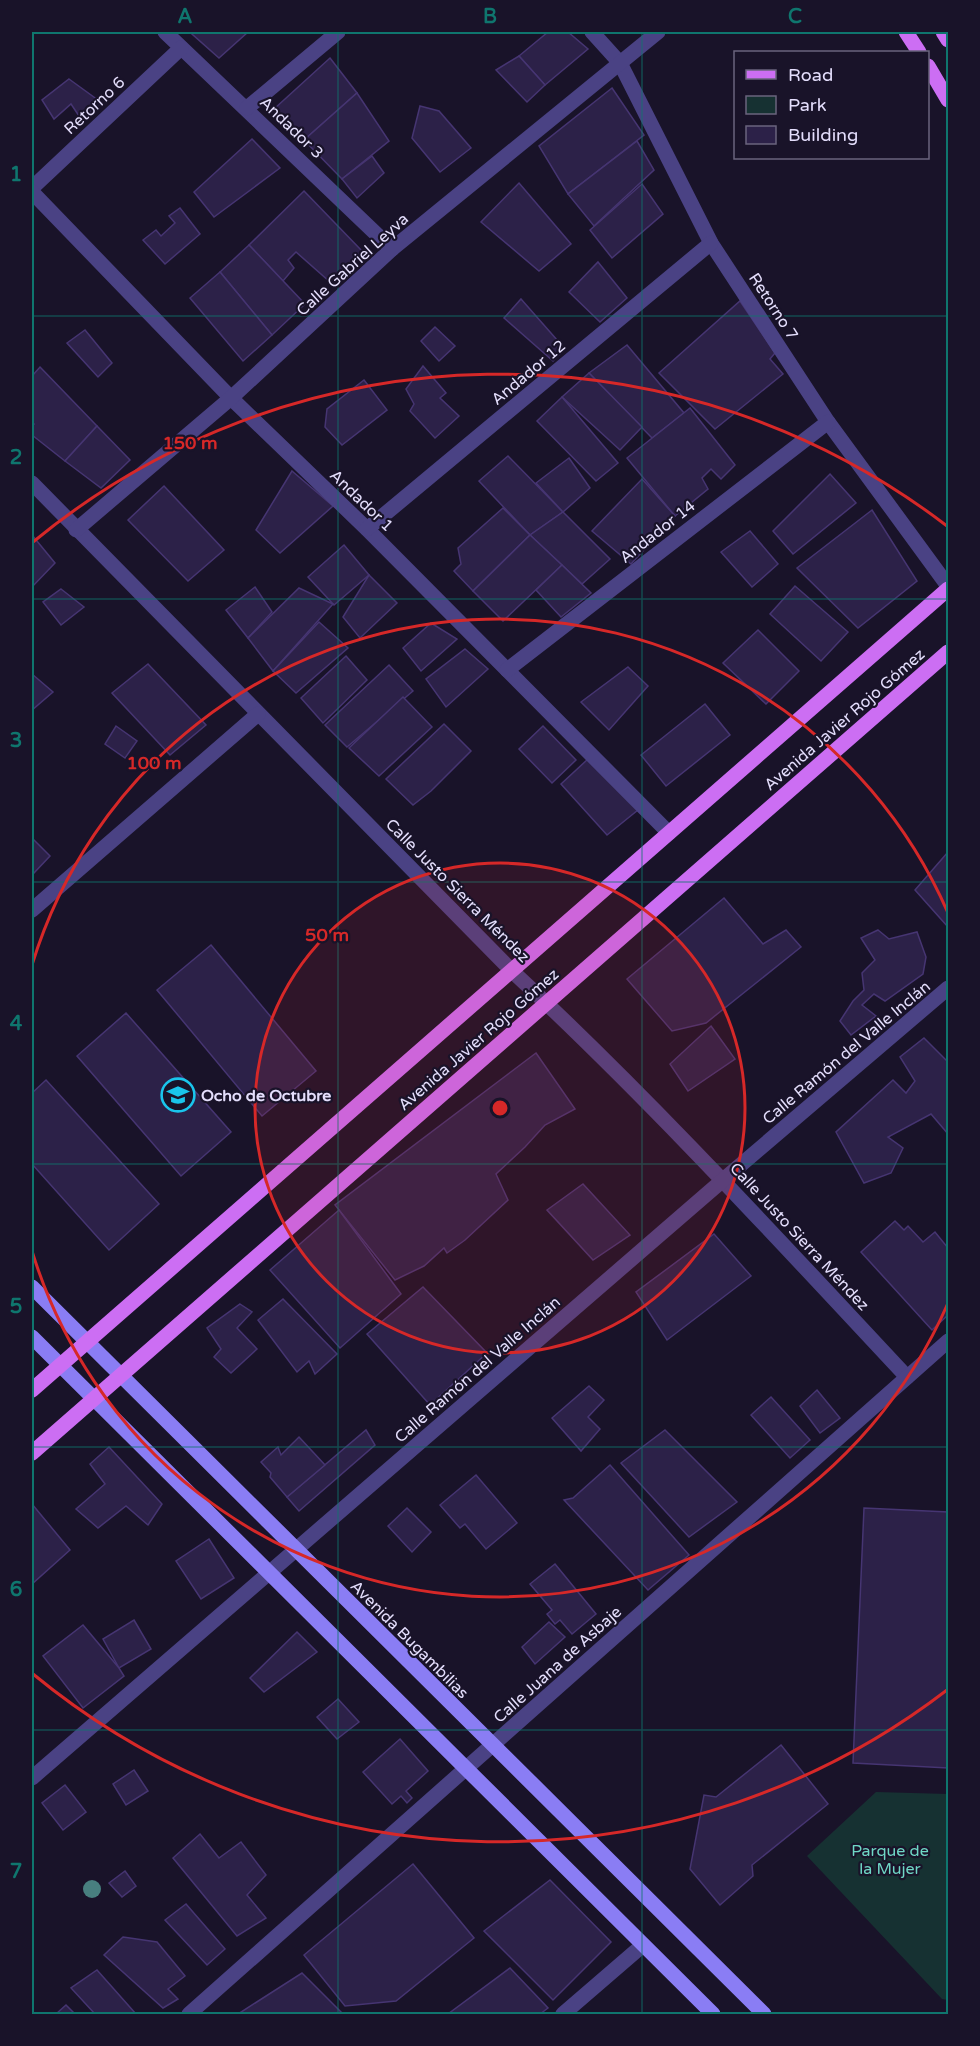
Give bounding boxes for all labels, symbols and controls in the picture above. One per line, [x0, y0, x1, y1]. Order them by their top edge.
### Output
text: A [178, 5, 193, 29]
text: B [483, 5, 497, 29]
text: C [788, 5, 802, 29]
legend [734, 51, 929, 159]
text: Road [788, 64, 833, 86]
street label: Retorno 6 [60, 73, 129, 139]
street label: Andador 3 [255, 92, 327, 163]
text: Park [788, 94, 827, 116]
text: Building [788, 124, 858, 146]
text: 1 [10, 163, 22, 187]
street label: Calle Gabriel Leyva [292, 209, 413, 320]
street label: Retorno 7 [744, 269, 802, 344]
street label: Andador 12 [487, 336, 570, 410]
text: 150 m [162, 432, 218, 454]
text: 2 [10, 446, 22, 470]
street label: Andador 1 [325, 465, 397, 536]
street label: Andador 14 [616, 496, 700, 568]
street label: Avenida Javier Rojo Gómez [760, 644, 929, 795]
text: 3 [10, 729, 22, 753]
text: 100 m [126, 752, 182, 774]
street label: Calle Justo Sierra Méndez [381, 815, 533, 967]
text: 50 m [305, 924, 349, 946]
street label: Avenida Javier Rojo Gómez [394, 964, 563, 1115]
street label: Calle Ramón del Valle Inclán [759, 977, 935, 1129]
text: 4 [10, 1012, 23, 1036]
school or university icon: Ocho de Octubre [160, 1077, 196, 1113]
place label: Ocho de Octubre [201, 1086, 331, 1106]
centre of rings [490, 1098, 510, 1118]
street label: Calle Justo Sierra Méndez [725, 1158, 873, 1315]
street label: Calle Ramón del Valle Inclán [391, 1292, 565, 1447]
text: 5 [10, 1295, 22, 1319]
street label: Avenida Bugambilias [346, 1576, 473, 1703]
text: 6 [10, 1578, 22, 1602]
street label: Calle Juana de Asbaje [489, 1602, 626, 1728]
park label: Parque de la Mujer [851, 1841, 929, 1879]
text: 7 [10, 1860, 22, 1884]

